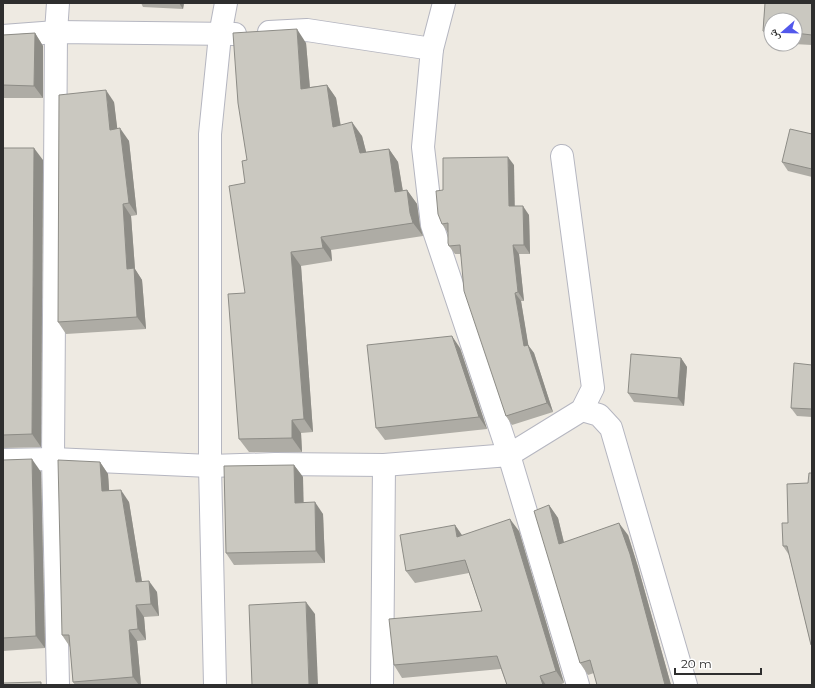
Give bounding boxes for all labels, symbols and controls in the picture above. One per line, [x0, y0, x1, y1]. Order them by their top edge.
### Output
north arrow [763, 12, 803, 52]
text: ش [765, 27, 783, 43]
scale bar [675, 650, 761, 676]
text: 20 m [681, 656, 712, 671]

